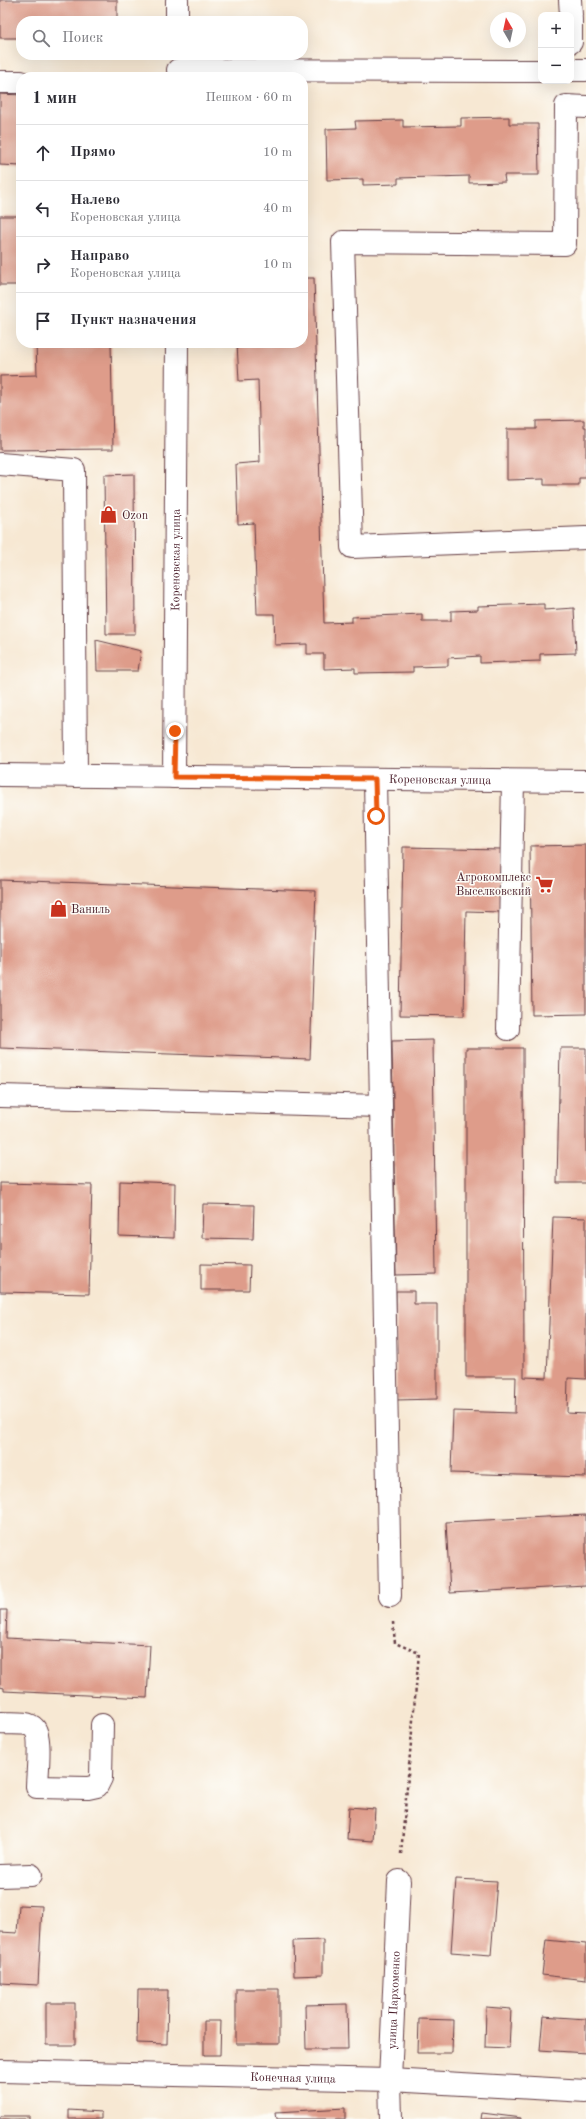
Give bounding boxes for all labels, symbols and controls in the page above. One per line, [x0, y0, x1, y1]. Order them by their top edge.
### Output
north arrow [490, 12, 526, 48]
map controls [538, 12, 574, 84]
button: + [538, 12, 574, 48]
search box [16, 16, 308, 60]
icon: search [30, 27, 52, 49]
text: Поиск [62, 31, 103, 46]
button: − [538, 48, 574, 84]
text: 1 мин [32, 90, 77, 107]
text: Пешком · 60 m [205, 91, 292, 104]
icon: ahead [32, 142, 54, 164]
text: Прямо [70, 145, 116, 160]
text: 10 m [263, 146, 292, 159]
text: Налево [70, 193, 120, 208]
icon: left [32, 198, 54, 220]
text: 40 m [263, 202, 292, 215]
text: Кореновская улица [70, 211, 181, 224]
text: Направо [70, 249, 129, 264]
icon: right [32, 254, 54, 276]
text: 10 m [263, 258, 292, 271]
text: Кореновская улица [70, 267, 181, 280]
icon: arrive [32, 310, 54, 332]
text: Пункт назначения [70, 313, 197, 328]
shop icon: Ozon [99, 505, 119, 525]
street label: Кореновская улица [170, 509, 183, 611]
place label: Ozon [122, 510, 149, 522]
route end [166, 722, 184, 740]
street label: Кореновская улица [389, 774, 491, 787]
route start [367, 807, 385, 825]
place label: Агрокомплекс Выселковский [456, 872, 531, 898]
supermarket icon: Агрокомплекс Выселковский [534, 874, 554, 894]
shop icon: Ваниль [48, 899, 68, 919]
place label: Ваниль [71, 904, 110, 916]
street label: улица Пархоменко [386, 1951, 403, 2050]
street label: Конечная улица [250, 2072, 336, 2086]

